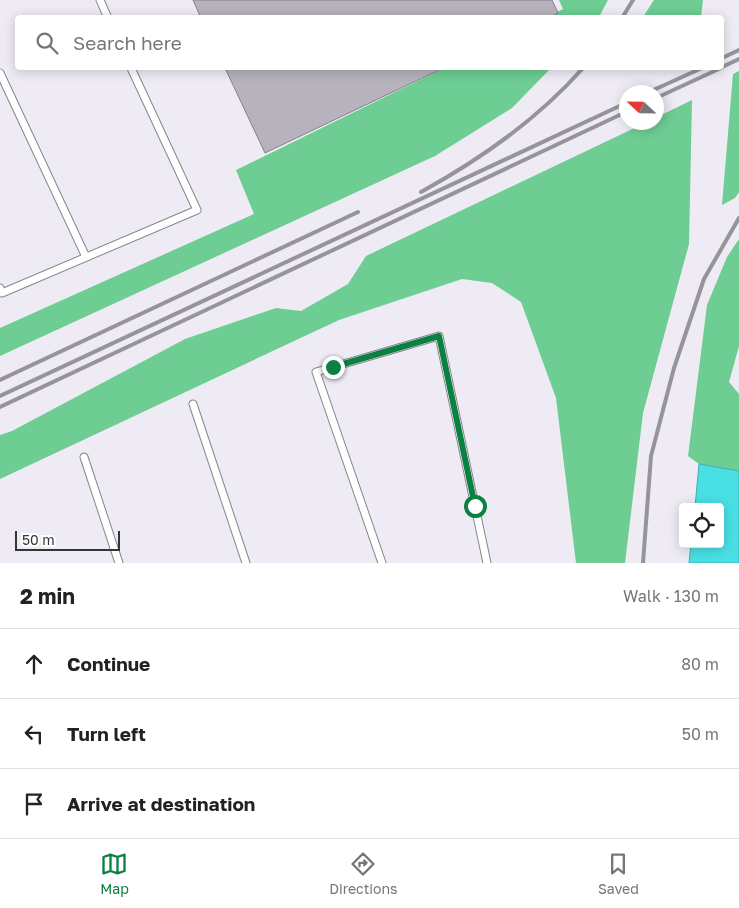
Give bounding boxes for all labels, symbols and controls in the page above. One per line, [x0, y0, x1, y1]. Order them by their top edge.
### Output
search box [15, 15, 724, 70]
icon: search [33, 29, 61, 57]
text: Search here [73, 31, 182, 54]
north arrow [619, 85, 664, 130]
route end [322, 356, 345, 379]
route start [464, 495, 487, 518]
map controls [679, 503, 724, 548]
button: locate [679, 503, 724, 548]
scale bar [15, 528, 120, 551]
text: 50 m [22, 531, 55, 548]
text: 2 min [20, 583, 75, 609]
text: Walk · 130 m [623, 586, 719, 606]
icon: ahead [20, 650, 48, 678]
text: Continue [67, 652, 150, 675]
text: 80 m [681, 654, 719, 674]
icon: left [20, 720, 48, 748]
text: Turn left [67, 722, 146, 745]
text: 50 m [682, 724, 719, 744]
icon: arrive [20, 790, 48, 818]
text: Arrive at destination [67, 792, 255, 815]
tab: Map [100, 850, 129, 897]
tab: Directions [329, 850, 398, 897]
tab: Saved [598, 850, 639, 897]

